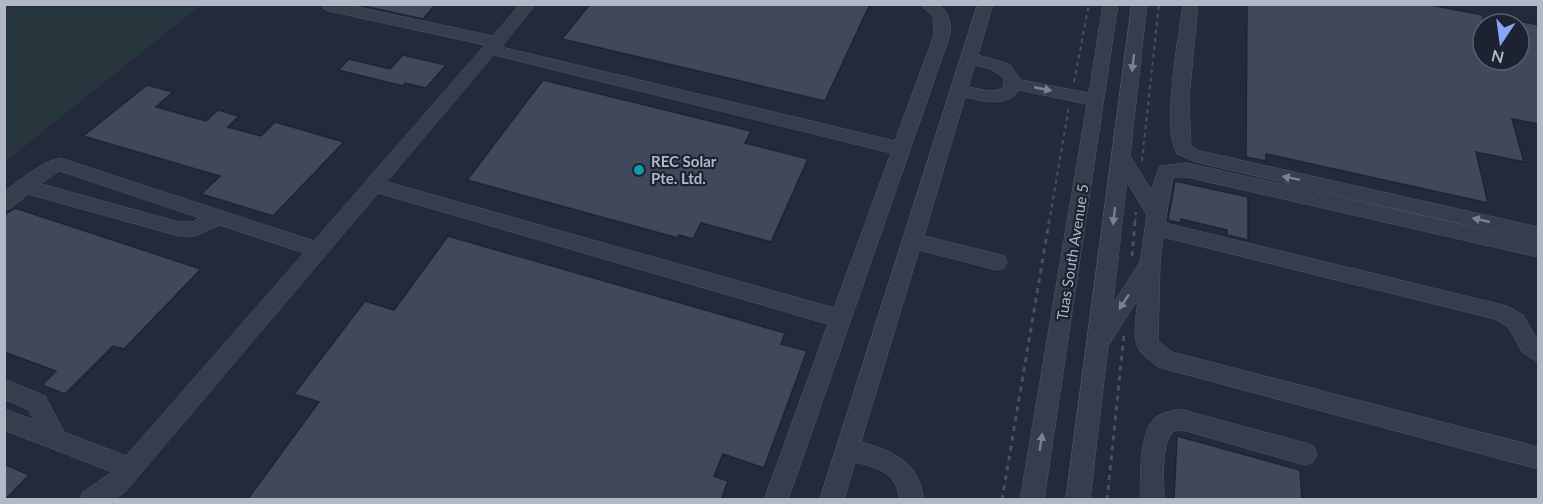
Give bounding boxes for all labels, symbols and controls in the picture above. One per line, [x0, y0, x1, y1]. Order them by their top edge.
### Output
north arrow [1471, 12, 1531, 72]
text: N [1489, 46, 1506, 68]
one-way arrow [1128, 53, 1138, 72]
one-way arrow [1033, 85, 1052, 94]
place label: REC Solar Pte. Ltd. [651, 152, 717, 187]
marker: REC Solar Pte. Ltd. [632, 163, 646, 177]
one-way arrow [1282, 172, 1301, 182]
street label: Tuas South Avenue 5 [1052, 183, 1092, 321]
one-way arrow [1109, 206, 1119, 225]
one-way arrow [1472, 215, 1491, 225]
one-way arrow [1119, 294, 1130, 311]
one-way arrow [1037, 432, 1046, 451]

